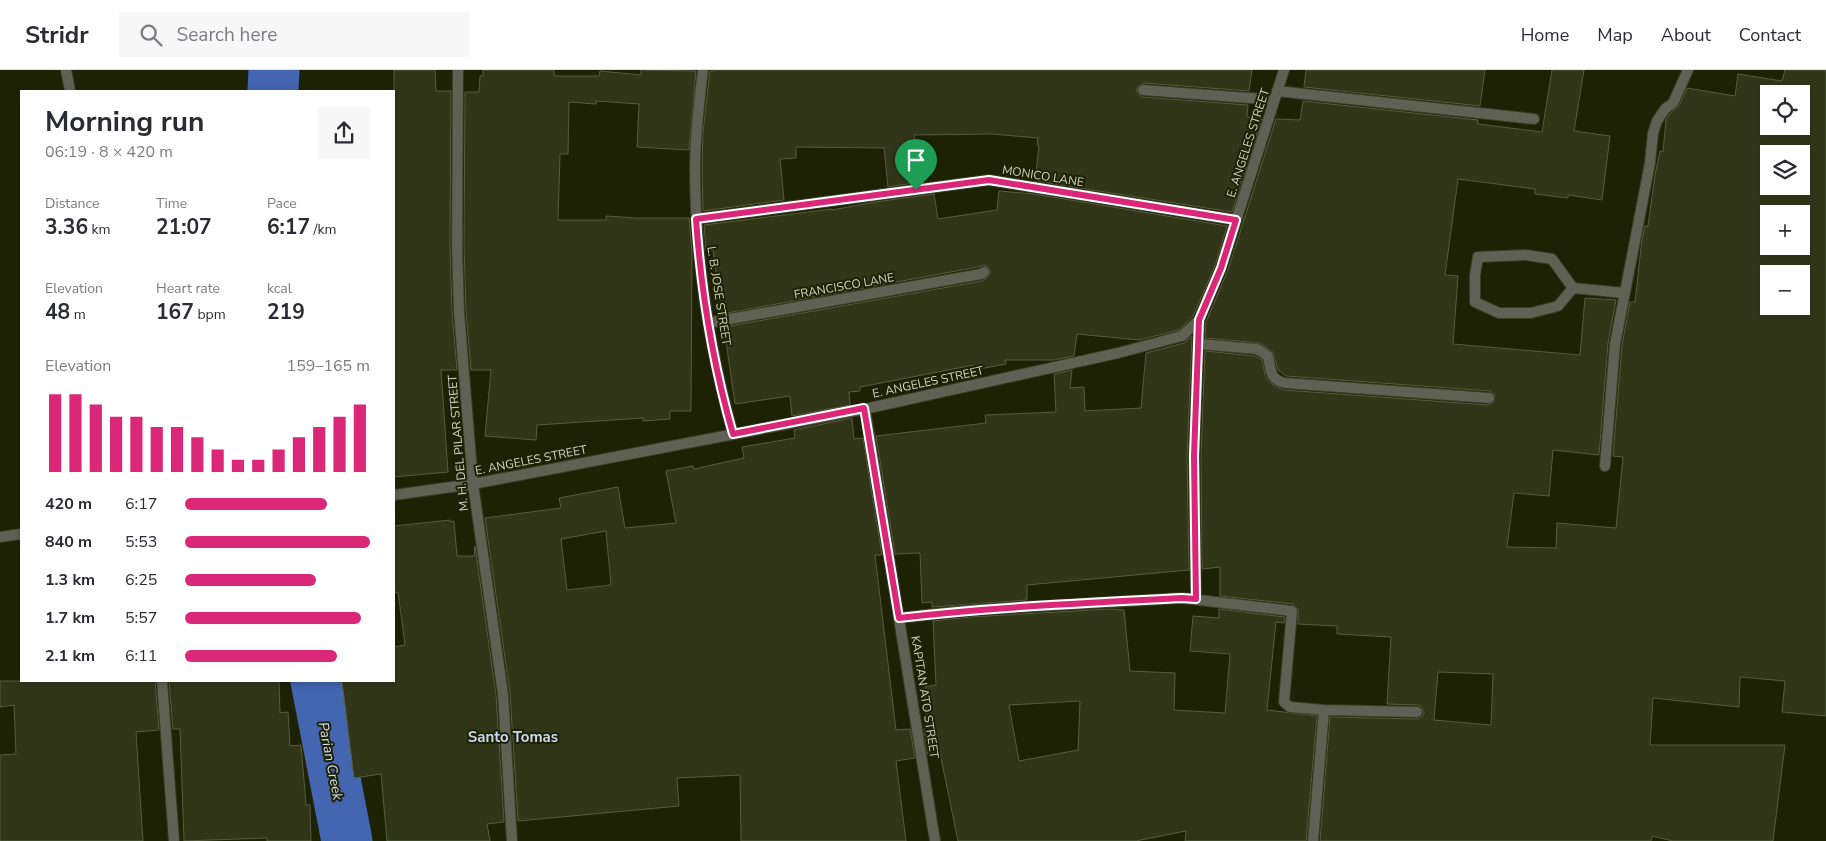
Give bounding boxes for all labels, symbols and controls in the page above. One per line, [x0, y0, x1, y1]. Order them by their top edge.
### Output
search box [119, 12, 469, 57]
text: Stridr [25, 19, 89, 51]
icon: search [137, 21, 165, 49]
text: Search here [177, 22, 277, 48]
text: Home [1521, 23, 1569, 47]
text: Map [1597, 23, 1633, 47]
text: About [1661, 23, 1711, 47]
text: Contact [1739, 23, 1801, 47]
map controls [1760, 85, 1810, 315]
button: locate [1760, 85, 1810, 135]
street label: E. ANGELES STREET [1223, 86, 1273, 200]
text: Morning run [45, 103, 204, 141]
button: share [318, 107, 370, 159]
pin [895, 139, 937, 190]
text: 06:19 · 8 × 420 m [45, 141, 173, 163]
button: layers [1760, 145, 1810, 195]
icon: arrive [902, 146, 930, 174]
street label: MONICO LANE [1001, 162, 1085, 190]
text: Distance [45, 194, 99, 213]
text: Time [156, 194, 187, 213]
text: Pace [267, 194, 297, 213]
button: + [1760, 205, 1810, 255]
text: 3.36 [45, 213, 88, 241]
text: 21:07 [156, 213, 212, 241]
text: 6:17 [267, 213, 310, 241]
text: km [88, 220, 111, 239]
text: /km [310, 220, 337, 239]
street label: L. B. JOSE STREET [703, 245, 735, 348]
button: − [1760, 265, 1810, 315]
street label: FRANCISCO LANE [793, 269, 895, 303]
text: Elevation [45, 279, 103, 298]
text: Heart rate [156, 279, 220, 298]
text: kcal [267, 279, 292, 298]
text: 48 [45, 298, 70, 326]
text: 167 [156, 298, 194, 326]
text: 219 [267, 298, 305, 326]
text: m [70, 305, 86, 324]
text: bpm [194, 305, 226, 324]
text: Elevation [45, 355, 111, 377]
text: 159–165 m [287, 355, 370, 377]
street label: E. ANGELES STREET [871, 362, 986, 402]
street label: M. H. DEL PILAR STREET [444, 373, 472, 512]
street label: E. ANGELES STREET [474, 441, 589, 479]
text: 420 m [45, 493, 92, 515]
text: 6:17 [125, 493, 157, 515]
text: 840 m [45, 531, 92, 553]
text: 5:53 [125, 531, 157, 553]
text: 1.3 km [45, 569, 95, 591]
text: 6:25 [125, 569, 157, 591]
text: 1.7 km [45, 607, 95, 629]
text: 5:57 [125, 607, 157, 629]
street label: KAPITAN ATO STREET [907, 635, 943, 760]
text: 2.1 km [45, 645, 95, 667]
text: 6:11 [125, 645, 157, 667]
water label: Parian Creek [314, 720, 348, 803]
district label: Santo Tomas [468, 727, 558, 747]

